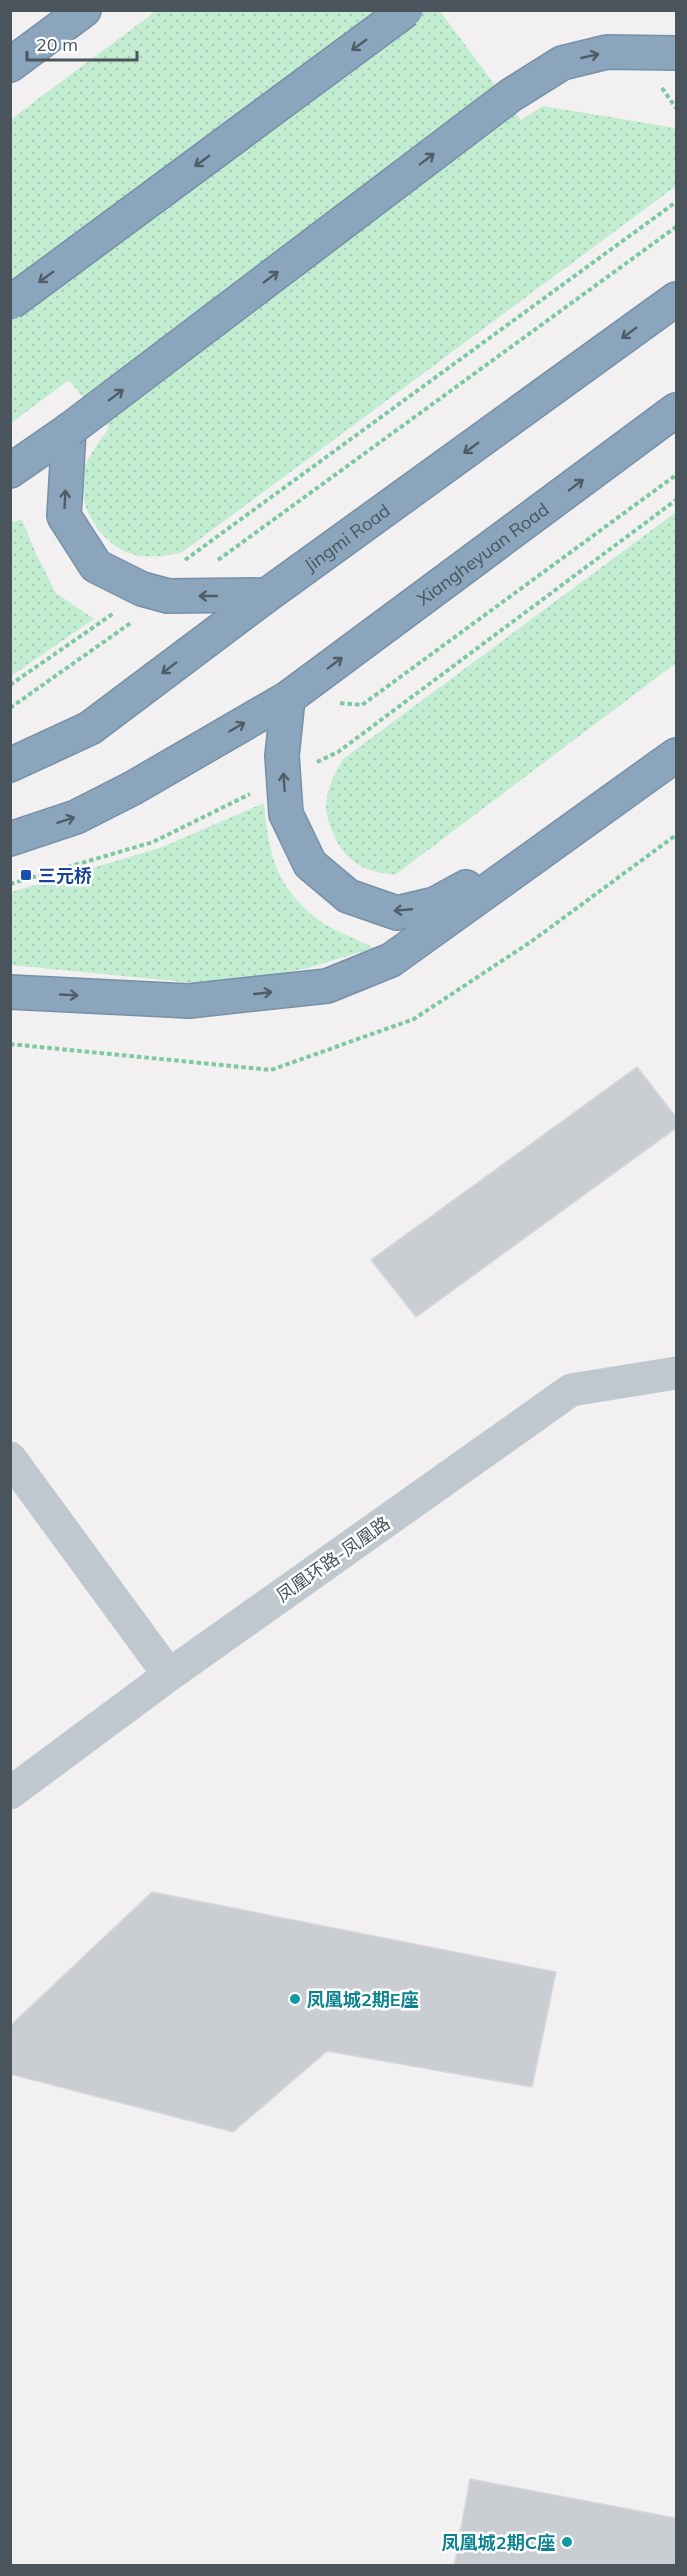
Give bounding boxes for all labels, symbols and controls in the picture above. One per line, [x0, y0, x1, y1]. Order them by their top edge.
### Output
scale bar [27, 24, 136, 62]
text: 20 m [36, 33, 78, 56]
one-way arrow [352, 39, 368, 52]
one-way arrow [580, 49, 599, 61]
one-way arrow [418, 153, 434, 166]
one-way arrow [195, 155, 211, 168]
one-way arrow [38, 271, 54, 283]
one-way arrow [263, 271, 279, 283]
one-way arrow [622, 327, 638, 339]
one-way arrow [107, 388, 123, 401]
one-way arrow [464, 441, 480, 454]
one-way arrow [568, 478, 584, 491]
one-way arrow [60, 489, 71, 509]
street label: Xiangheyuan Road [412, 497, 553, 610]
street label: Jingmi Road [299, 498, 394, 576]
one-way arrow [199, 590, 219, 602]
one-way arrow [327, 657, 343, 670]
one-way arrow [162, 662, 178, 674]
one-way arrow [228, 721, 245, 733]
one-way arrow [278, 773, 289, 793]
one-way arrow [56, 814, 75, 825]
place label: 三元桥 [38, 864, 92, 887]
marker: 三元桥 [19, 868, 33, 882]
one-way arrow [394, 905, 413, 916]
one-way arrow [253, 987, 273, 998]
one-way arrow [58, 989, 78, 1000]
street label: 凤凰环路-凤凰路 [272, 1511, 394, 1607]
place label: 凤凰城2期E座 [307, 1988, 419, 2011]
marker: 凤凰城2期E座 [288, 1992, 302, 2006]
place label: 凤凰城2期C座 [442, 2531, 555, 2554]
marker: 凤凰城2期C座 [560, 2535, 574, 2549]

